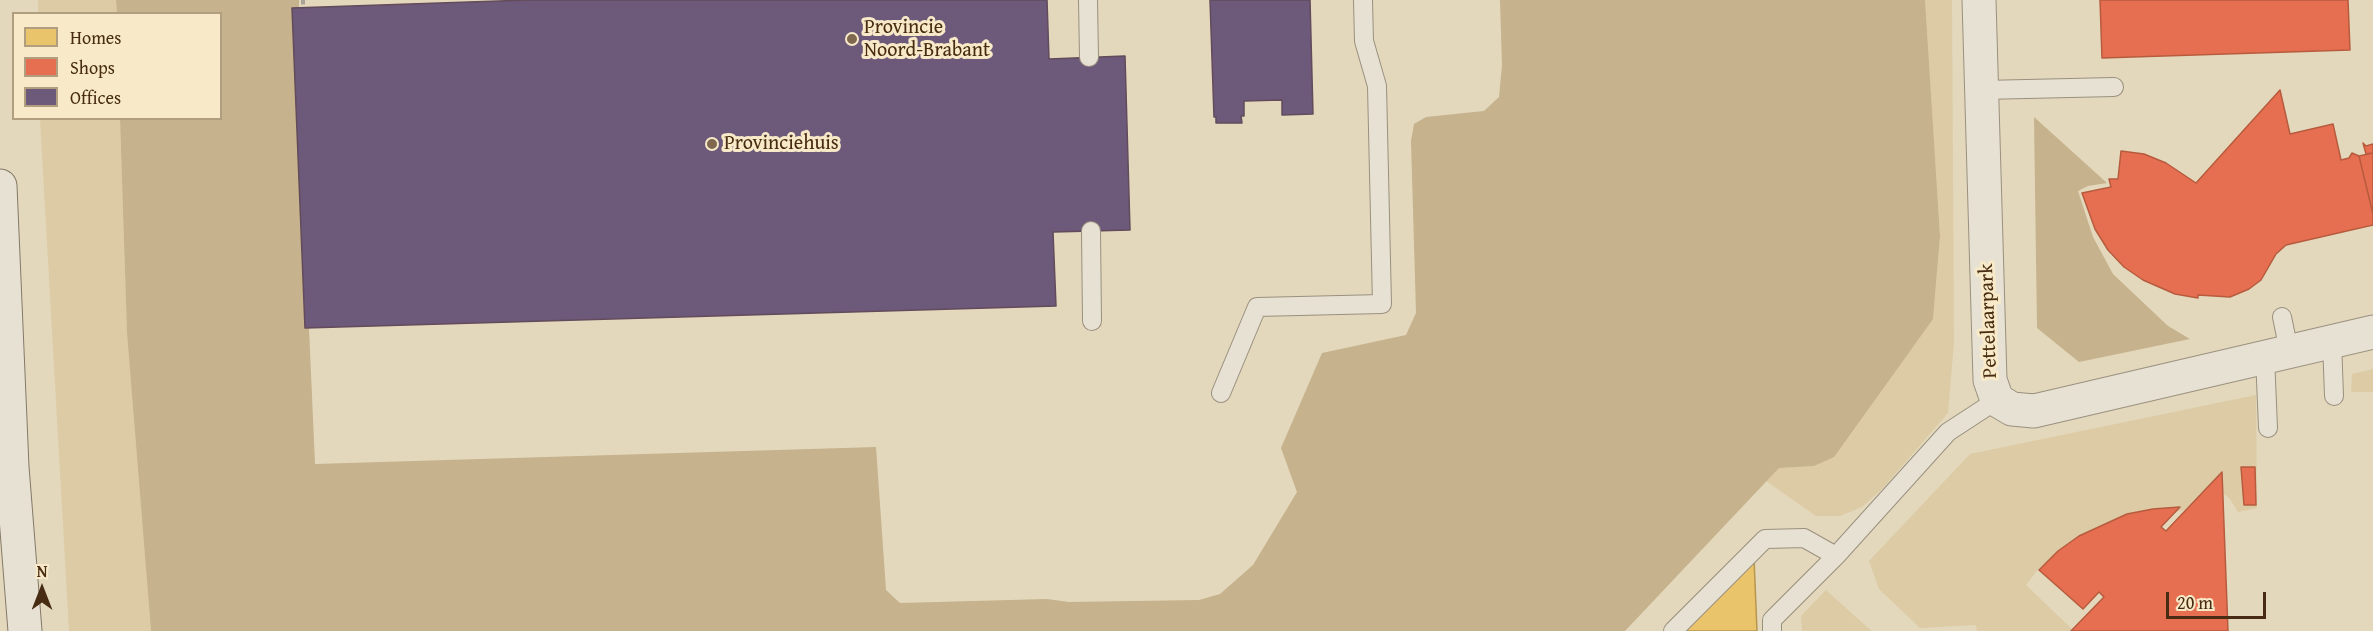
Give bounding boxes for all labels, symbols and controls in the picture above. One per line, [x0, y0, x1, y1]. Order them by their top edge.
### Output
legend [12, 12, 222, 120]
place label: Provincie Noord-Brabant [864, 16, 990, 63]
text: Homes [70, 24, 121, 51]
marker: Provincie Noord-Brabant [845, 32, 859, 46]
text: Shops [70, 54, 115, 81]
text: Offices [70, 84, 121, 111]
place label: Provinciehuis [724, 132, 839, 156]
marker: Provinciehuis [705, 137, 719, 151]
street label: Pettelaarpark [1975, 263, 2003, 379]
north arrow [12, 559, 72, 619]
text: N [37, 559, 47, 583]
scale bar [2169, 580, 2270, 618]
text: 20 m [2177, 589, 2213, 616]

